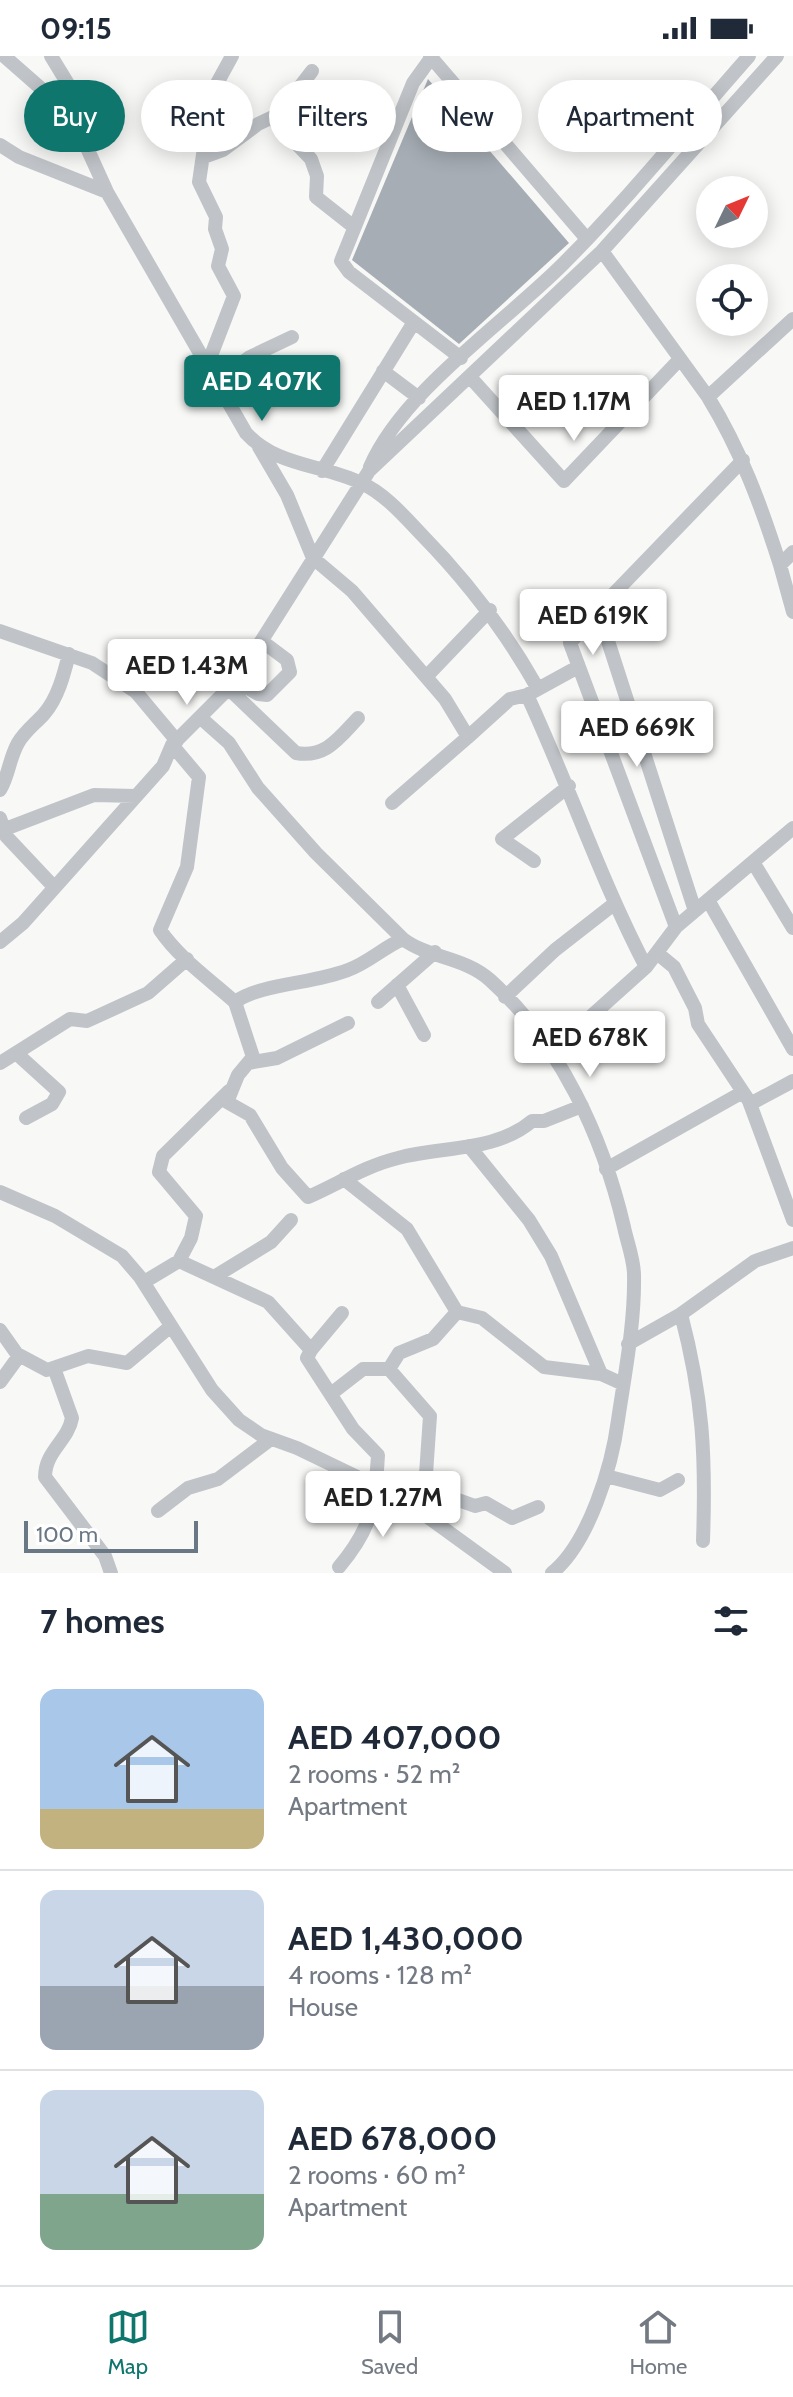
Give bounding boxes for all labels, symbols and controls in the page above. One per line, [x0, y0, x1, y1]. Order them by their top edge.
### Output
text: 09:15 [40, 10, 112, 47]
chip: Buy [24, 80, 125, 152]
chip: Rent [141, 80, 253, 152]
chip: Filters [269, 80, 396, 152]
chip: New [412, 80, 522, 152]
chip: Apartment [538, 80, 722, 152]
north arrow [696, 176, 768, 248]
map controls [696, 176, 768, 336]
button: locate [696, 264, 768, 336]
pin: AED 407K [179, 355, 345, 423]
text: AED 407K [202, 365, 322, 397]
pin: AED 1.17M [482, 375, 666, 443]
text: AED 1.17M [517, 385, 631, 417]
pin: AED 619K [510, 589, 676, 657]
text: AED 619K [538, 599, 648, 631]
pin: AED 1.43M [95, 639, 279, 707]
text: AED 1.43M [126, 649, 248, 681]
pin: AED 669K [554, 701, 720, 769]
text: AED 669K [579, 711, 695, 743]
pin: AED 678K [507, 1011, 673, 1079]
text: AED 678K [532, 1021, 648, 1053]
pin: AED 1.27M [291, 1471, 475, 1539]
text: AED 1.27M [323, 1481, 443, 1513]
scale bar [24, 1517, 198, 1553]
text: 100 m [36, 1521, 98, 1548]
icon: filters [709, 1599, 753, 1643]
text: 7 homes [40, 1600, 165, 1642]
text: AED 407,000 [288, 1716, 502, 1758]
icon: home [104, 1721, 200, 1817]
text: 2 rooms · 52 m² [288, 1758, 460, 1790]
text: Apartment [288, 1790, 407, 1822]
text: AED 1,430,000 [288, 1917, 524, 1959]
icon: home [104, 1922, 200, 2018]
text: 4 rooms · 128 m² [288, 1959, 472, 1991]
text: House [288, 1991, 358, 2023]
text: AED 678,000 [288, 2117, 497, 2159]
icon: home [104, 2122, 200, 2218]
text: 2 rooms · 60 m² [288, 2159, 466, 2191]
text: Apartment [288, 2191, 407, 2223]
tab: Map [106, 2305, 150, 2380]
tab: Saved [361, 2305, 418, 2380]
tab: Home [629, 2305, 687, 2380]

